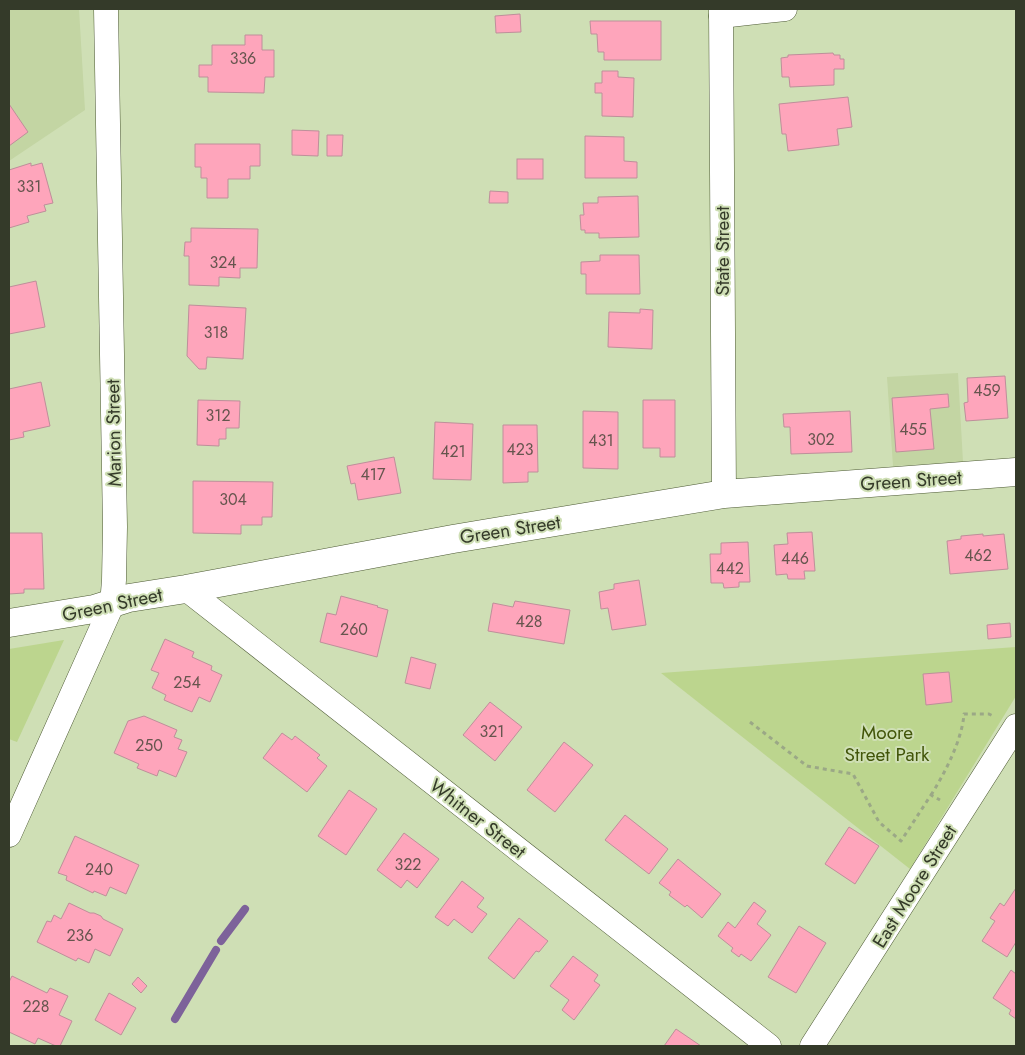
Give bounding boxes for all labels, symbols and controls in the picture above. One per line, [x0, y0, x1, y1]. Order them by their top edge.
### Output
house number: 336 [230, 47, 256, 70]
house number: 331 [17, 175, 41, 198]
street label: State Street [709, 206, 736, 296]
house number: 324 [209, 251, 237, 274]
house number: 318 [204, 321, 228, 344]
street label: Marion Street [99, 379, 128, 487]
house number: 459 [973, 379, 1001, 402]
house number: 312 [205, 404, 231, 427]
house number: 455 [899, 418, 927, 441]
house number: 302 [807, 428, 835, 451]
house number: 431 [588, 429, 614, 452]
house number: 423 [506, 438, 534, 461]
house number: 421 [440, 440, 466, 463]
house number: 417 [361, 463, 386, 486]
street label: Green Street [859, 463, 963, 498]
house number: 304 [219, 488, 247, 511]
street label: Green Street [458, 508, 563, 551]
house number: 462 [964, 544, 992, 567]
house number: 446 [781, 547, 809, 570]
house number: 442 [716, 557, 744, 580]
street label: Green Street [60, 581, 165, 628]
house number: 428 [515, 610, 543, 633]
house number: 260 [340, 618, 368, 641]
house number: 254 [173, 671, 201, 694]
park label: Moore Street Park [845, 719, 930, 768]
house number: 321 [479, 720, 505, 743]
house number: 250 [135, 734, 163, 757]
street label: Whitner Street [424, 772, 532, 865]
street label: East Moore Street [866, 819, 963, 953]
house number: 322 [395, 853, 421, 876]
house number: 240 [85, 858, 113, 881]
house number: 236 [66, 924, 94, 947]
house number: 228 [23, 995, 49, 1018]

